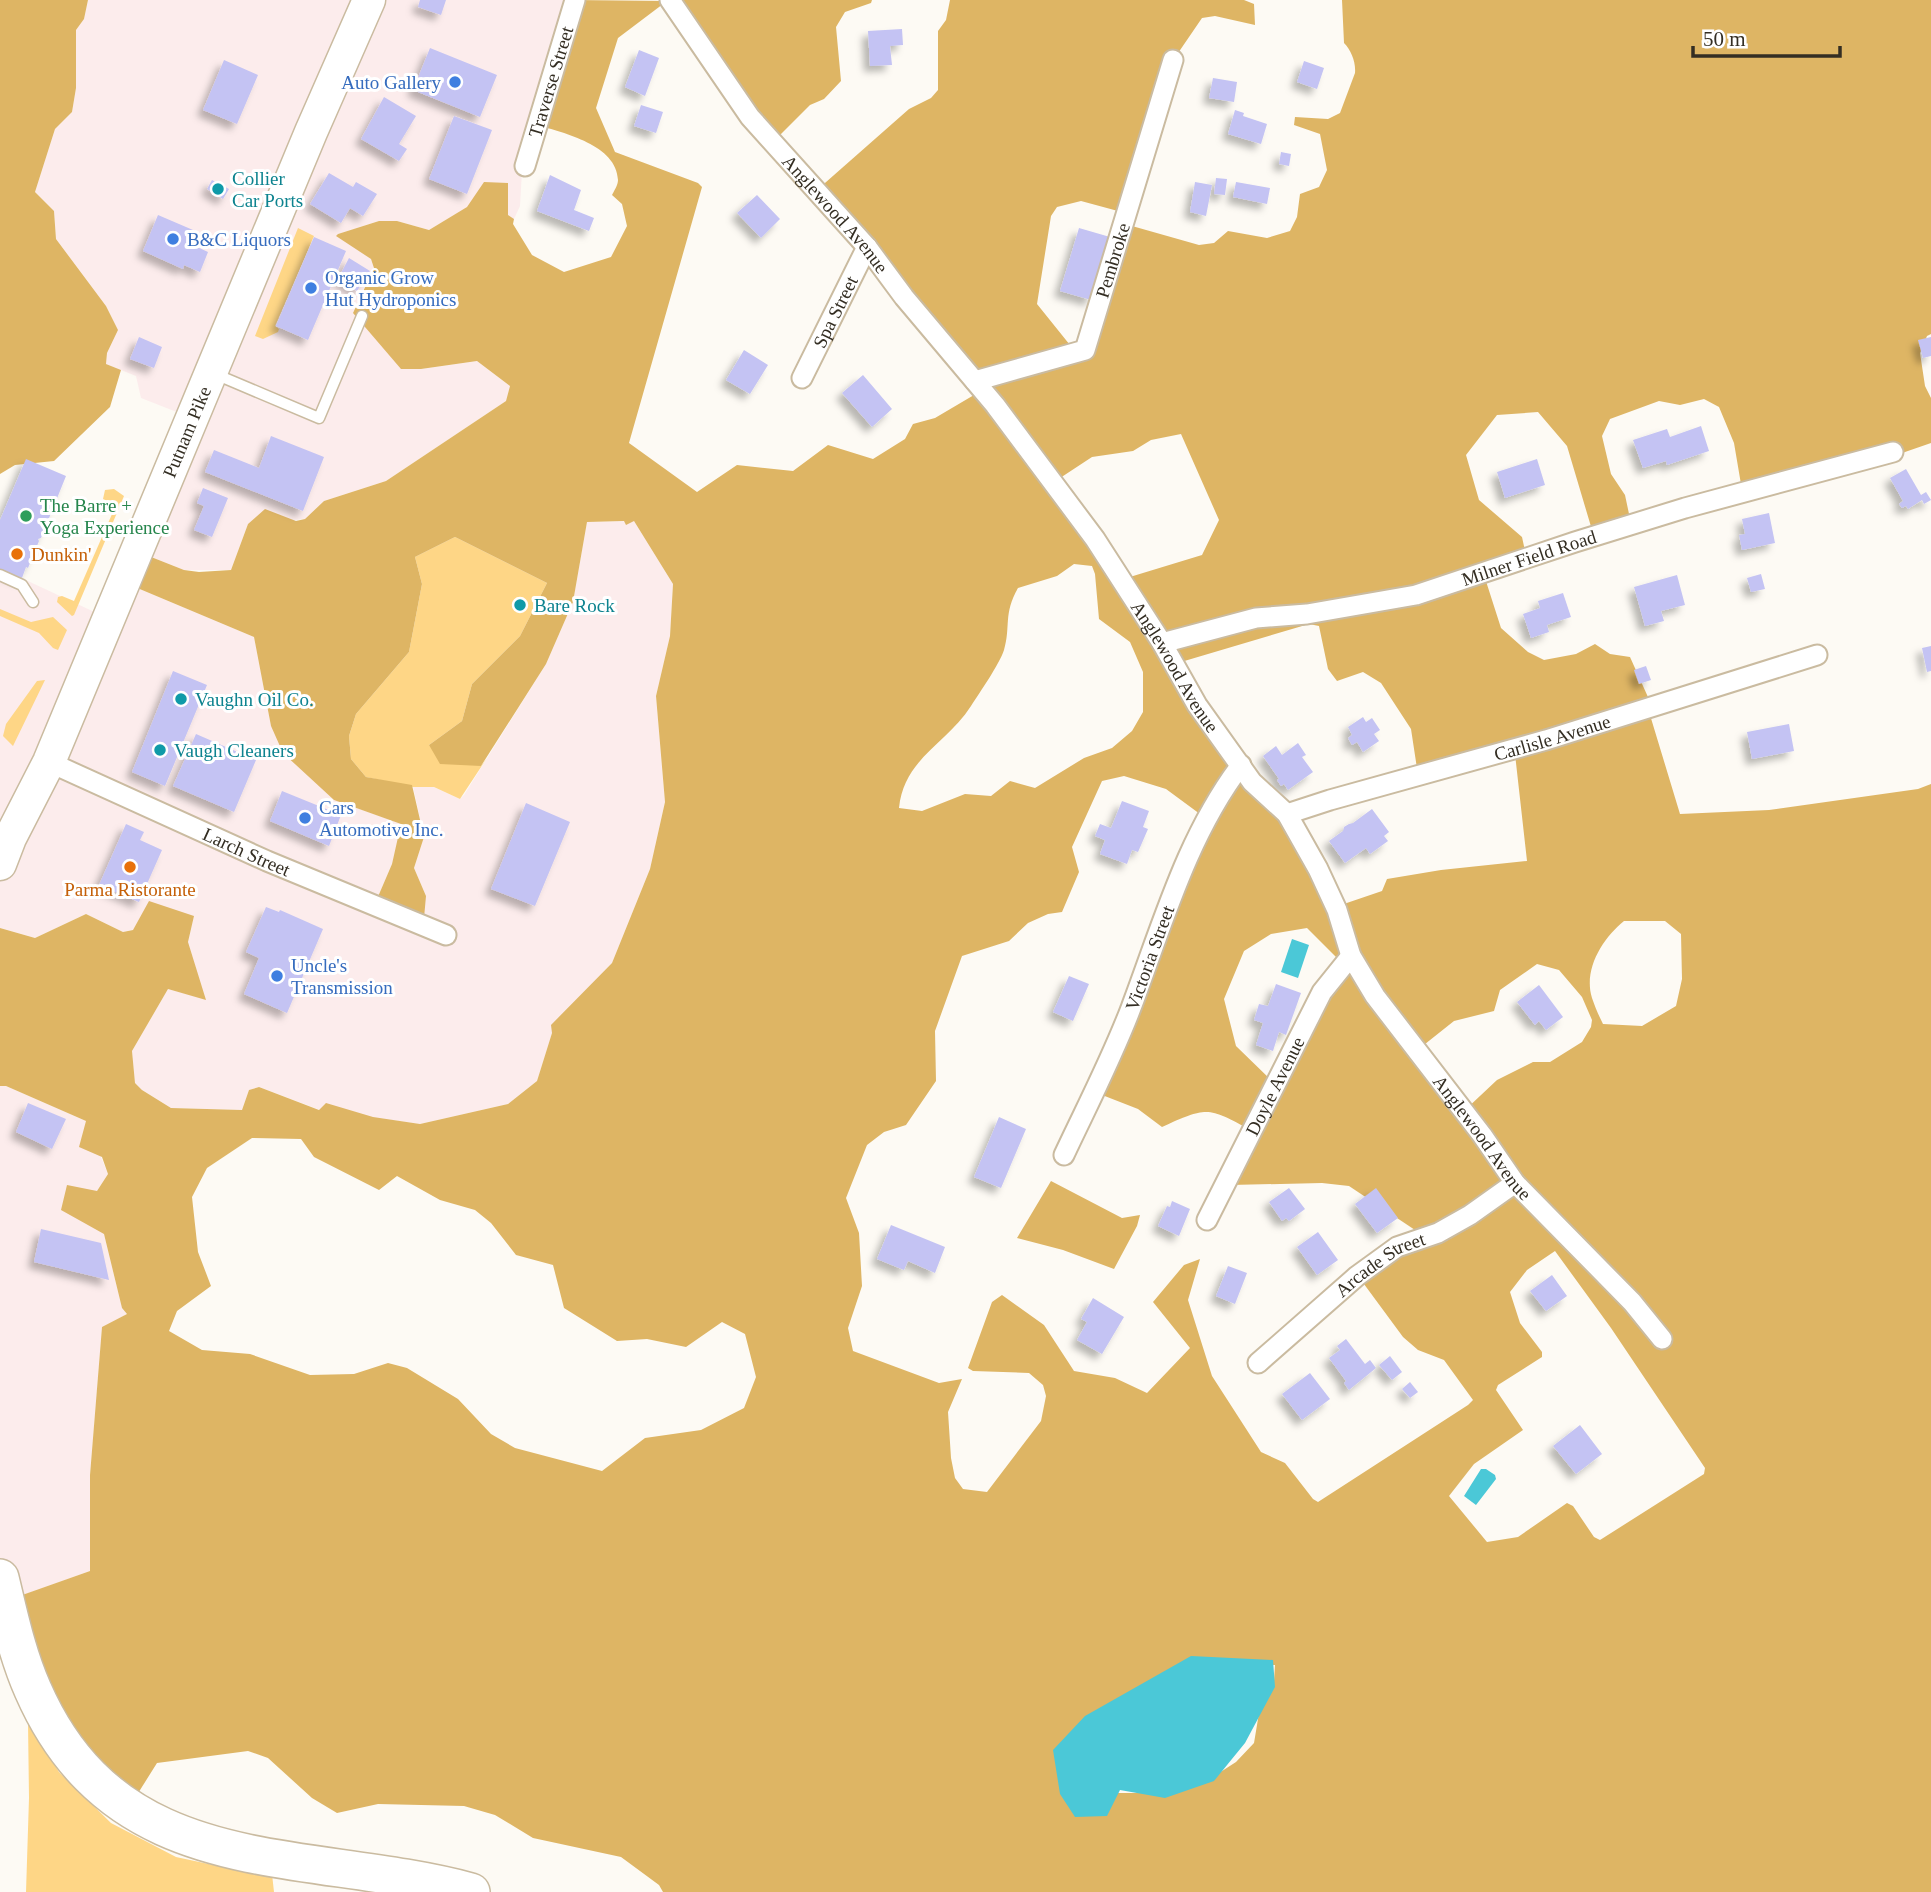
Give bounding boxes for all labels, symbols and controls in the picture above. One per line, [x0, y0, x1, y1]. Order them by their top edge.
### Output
scale bar [1693, 14, 1840, 58]
street label: Traverse Street [524, 23, 577, 140]
text: 50 m [1703, 27, 1746, 51]
place label: Auto Gallery [341, 72, 441, 93]
marker: Auto Gallery [447, 74, 463, 90]
street label: Anglewood Avenue [778, 150, 893, 277]
place label: Collier Car Ports [232, 168, 303, 211]
marker: Collier Car Ports [210, 181, 226, 197]
street label: Pembroke [1091, 220, 1133, 300]
place label: B&C Liquors [187, 229, 291, 250]
marker: B&C Liquors [165, 231, 181, 247]
place label: Organic Grow Hut Hydroponics [325, 267, 456, 310]
street label: Spa Street [808, 272, 862, 351]
marker: Organic Grow Hut Hydroponics [303, 280, 319, 296]
street label: Putnam Pike [158, 383, 215, 480]
place label: The Barre + Yoga Experience [40, 495, 169, 538]
marker: The Barre + Yoga Experience [18, 508, 34, 524]
street label: Milner Field Road [1459, 525, 1599, 590]
place label: Dunkin' [31, 544, 91, 565]
marker: Dunkin' [9, 546, 25, 562]
place label: Bare Rock [534, 595, 615, 616]
marker: Bare Rock [512, 597, 528, 613]
street label: Anglewood Avenue [1127, 597, 1223, 736]
place label: Vaughn Oil Co. [195, 689, 314, 710]
marker: Vaughn Oil Co. [173, 691, 189, 707]
street label: Carlisle Avenue [1491, 710, 1613, 764]
place label: Vaugh Cleaners [174, 740, 294, 761]
marker: Vaugh Cleaners [152, 742, 168, 758]
place label: Cars Automotive Inc. [319, 797, 444, 840]
marker: Cars Automotive Inc. [297, 810, 313, 826]
street label: Larch Street [200, 823, 294, 880]
marker: Parma Ristorante [122, 859, 138, 875]
place label: Parma Ristorante [64, 879, 196, 900]
street label: Victoria Street [1121, 902, 1178, 1013]
place label: Uncle's Transmission [291, 955, 393, 998]
marker: Uncle's Transmission [269, 968, 285, 984]
street label: Doyle Avenue [1241, 1033, 1308, 1139]
street label: Anglewood Avenue [1429, 1071, 1536, 1204]
street label: Arcade Street [1331, 1228, 1428, 1301]

